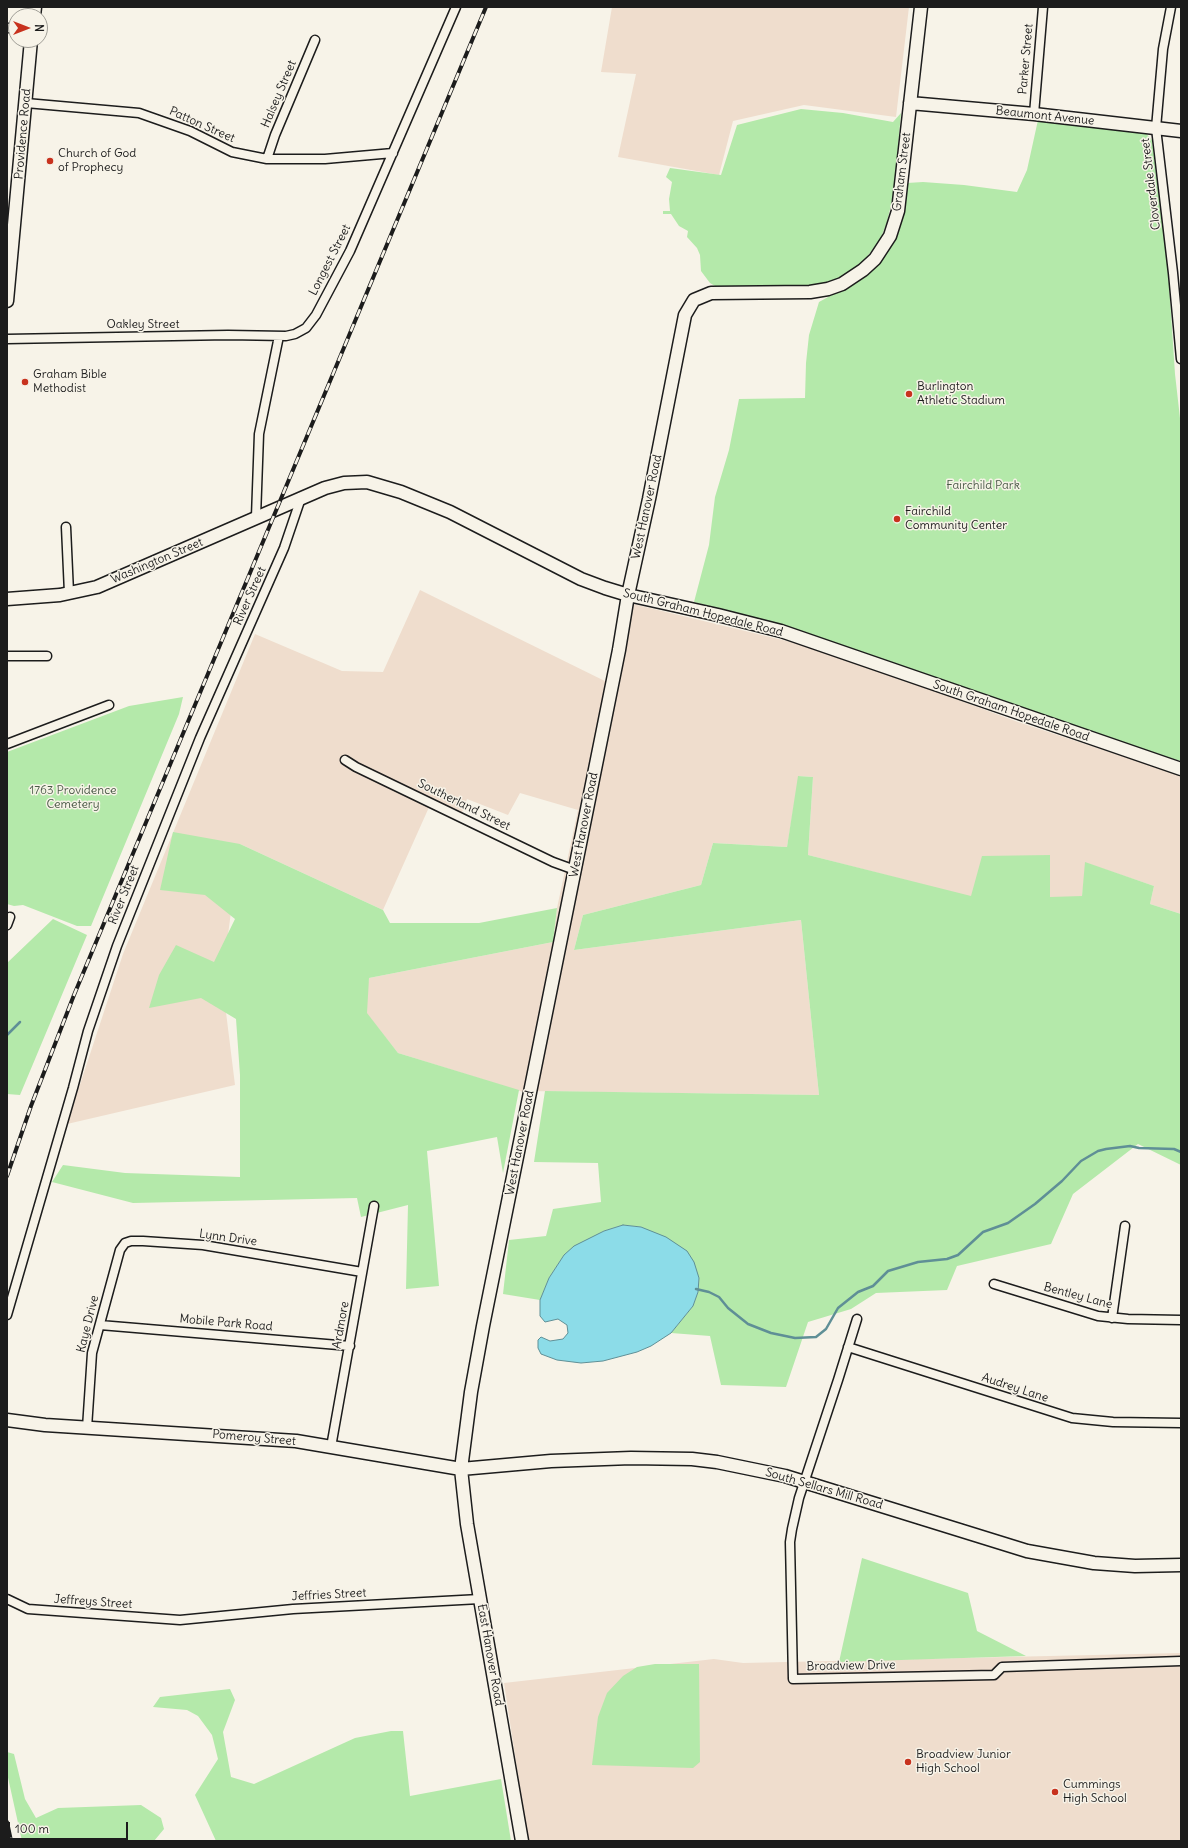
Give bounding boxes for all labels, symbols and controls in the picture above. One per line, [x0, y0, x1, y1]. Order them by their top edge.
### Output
north arrow [8, 8, 48, 48]
street label: Parker Street [1016, 23, 1036, 95]
text: N [32, 24, 46, 32]
street label: Halsey Street [258, 58, 300, 130]
street label: Providence Road [12, 88, 34, 180]
street label: Patton Street [167, 104, 237, 146]
street label: Beaumont Avenue [995, 104, 1095, 128]
street label: Graham Street [890, 132, 914, 212]
street label: Cloverdale Street [1138, 137, 1164, 231]
place label: Church of God of Prophecy [58, 147, 136, 175]
marker: Church of God of Prophecy [45, 156, 55, 166]
street label: Longest Street [306, 222, 354, 298]
street label: Oakley Street [106, 318, 180, 332]
place label: Graham Bible Methodist [33, 368, 107, 396]
marker: Graham Bible Methodist [20, 377, 30, 387]
place label: Burlington Athletic Stadium [917, 380, 1005, 408]
marker: Burlington Athletic Stadium [904, 389, 914, 399]
street label: West Hanover Road [629, 453, 665, 561]
park label: Fairchild Park [946, 479, 1020, 493]
place label: Fairchild Community Center [905, 505, 1007, 533]
marker: Fairchild Community Center [892, 514, 902, 524]
street label: Washington Street [109, 535, 205, 587]
street label: River Street [231, 565, 269, 627]
street label: South Graham Hopedale Road [621, 586, 785, 640]
street label: South Graham Hopedale Road [931, 677, 1091, 745]
street label: West Hanover Road [567, 771, 601, 879]
street label: Southerland Street [415, 776, 513, 834]
park label: 1763 Providence Cemetery [29, 784, 117, 812]
street label: River Street [106, 863, 142, 927]
street label: West Hanover Road [503, 1089, 537, 1197]
street label: Lynn Drive [198, 1227, 258, 1249]
street label: Bentley Lane [1042, 1280, 1114, 1312]
street label: Kaye Drive [74, 1294, 102, 1354]
street label: Ardmore [330, 1300, 352, 1350]
street label: Mobile Park Road [179, 1312, 273, 1334]
street label: Audrey Lane [980, 1370, 1050, 1406]
street label: Pomeroy Street [212, 1427, 296, 1449]
street label: South Sellars Mill Road [764, 1465, 884, 1513]
street label: Jeffries Street [291, 1586, 367, 1604]
street label: Jeffreys Street [53, 1592, 133, 1612]
street label: East Hanover Road [474, 1603, 506, 1707]
street label: Broadview Drive [806, 1658, 896, 1674]
place label: Broadview Junior High School [916, 1748, 1011, 1776]
marker: Broadview Junior High School [903, 1757, 913, 1767]
place label: Cummings High School [1063, 1778, 1127, 1806]
marker: Cummings High School [1050, 1787, 1060, 1797]
scale bar [10, 1814, 130, 1840]
text: 100 m [15, 1821, 49, 1836]

